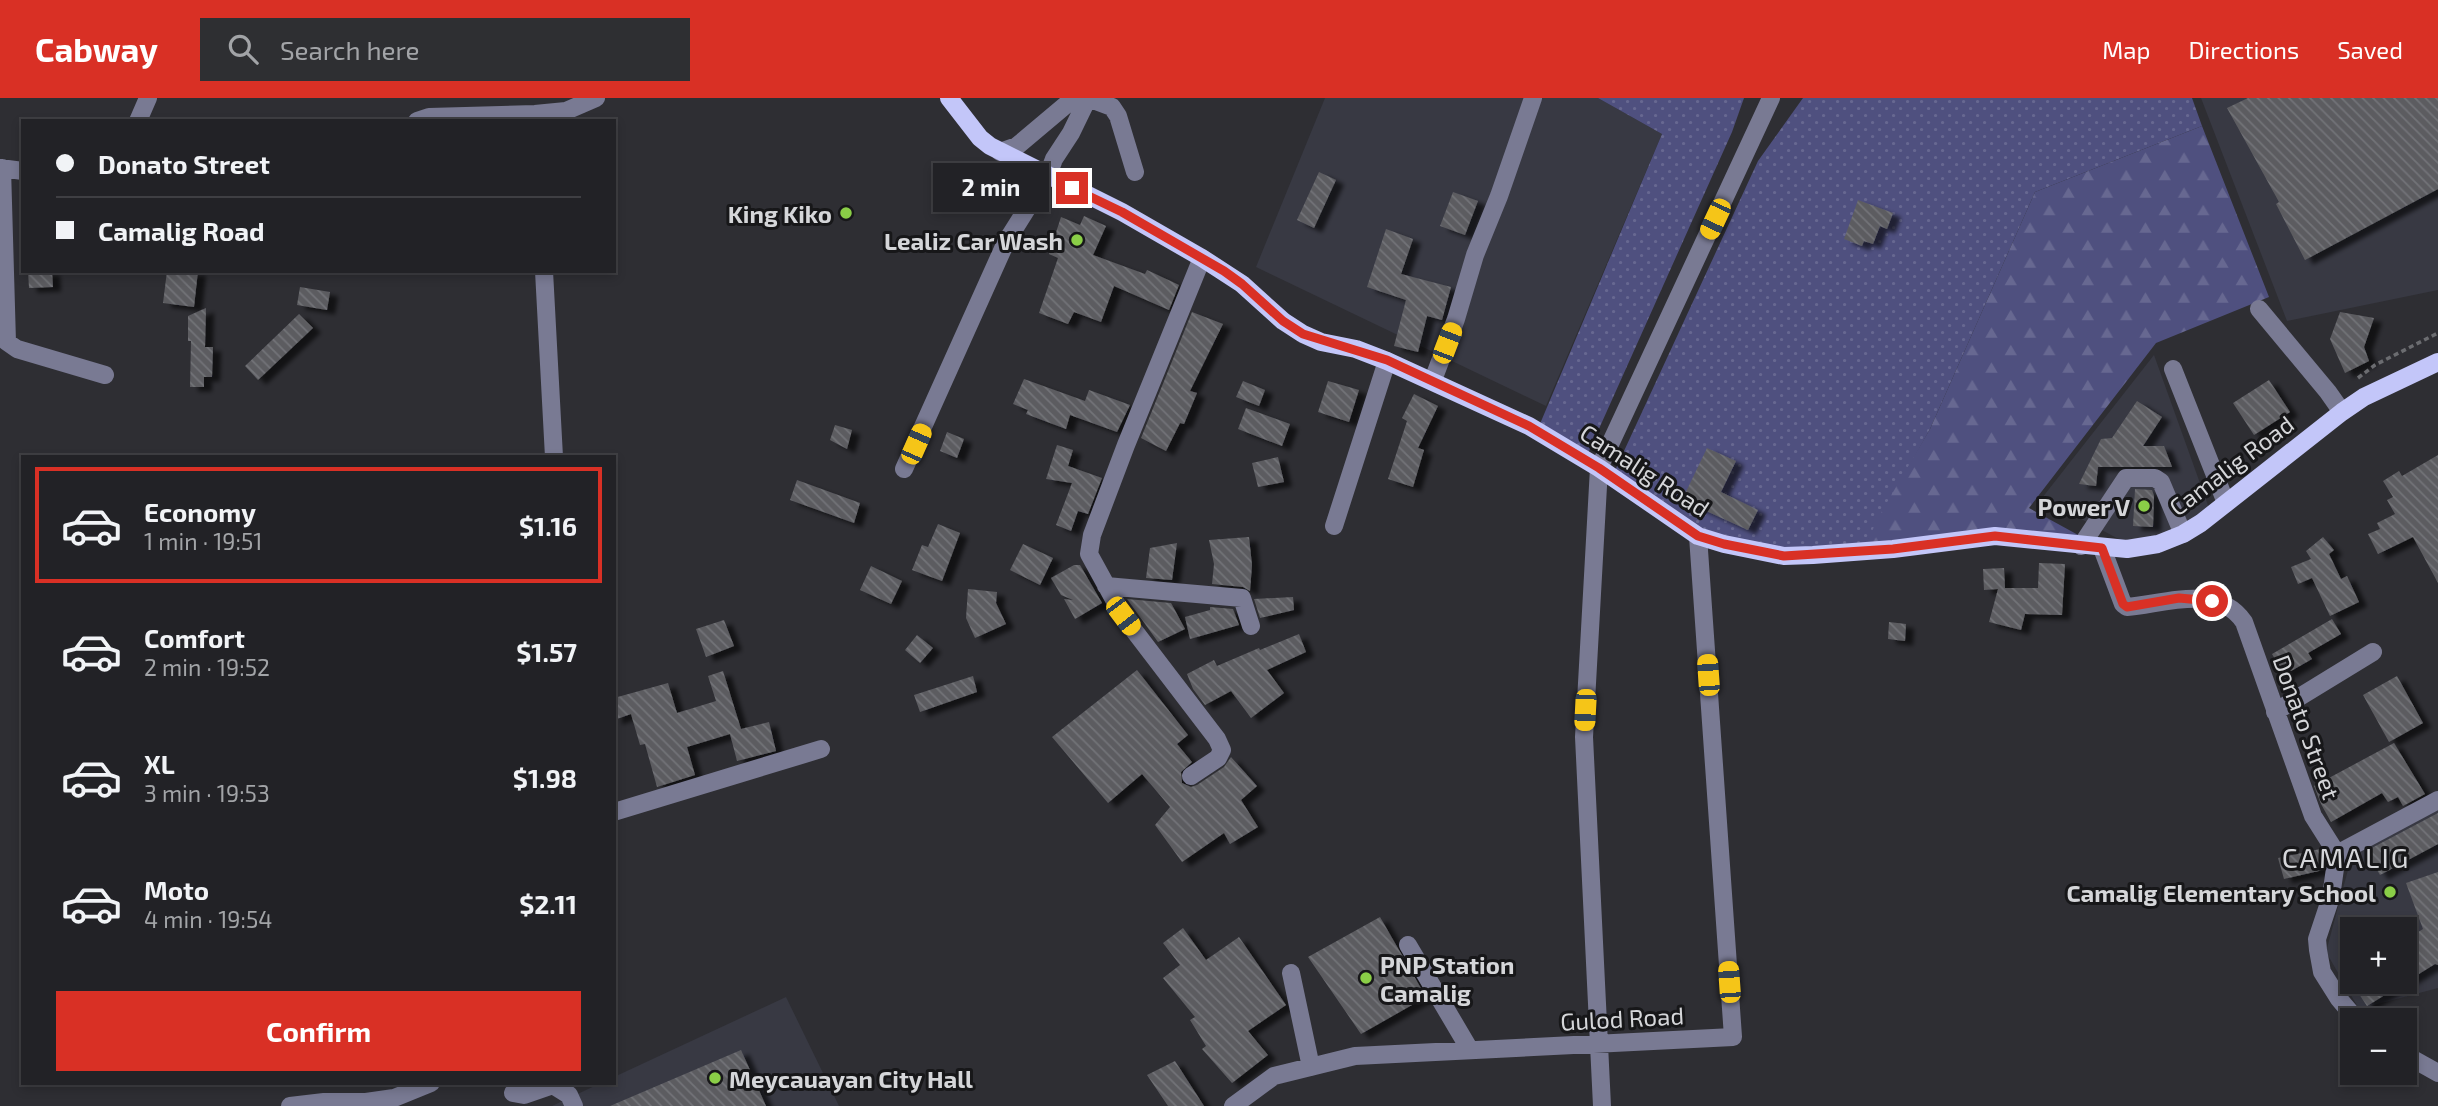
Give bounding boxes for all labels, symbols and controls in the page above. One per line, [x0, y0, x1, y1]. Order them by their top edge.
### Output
search box [200, 18, 690, 81]
text: Cabway [35, 29, 158, 69]
icon: search [224, 30, 262, 68]
text: Search here [280, 34, 420, 65]
text: Map [2102, 35, 2150, 64]
text: Directions [2188, 35, 2299, 64]
text: Saved [2337, 35, 2403, 64]
text: Donato Street [98, 148, 270, 179]
callout: 2 min [932, 164, 1048, 212]
route end [1056, 172, 1088, 204]
text: 2 min [962, 173, 1020, 201]
car [1697, 196, 1734, 242]
place label: King Kiko [728, 199, 832, 228]
marker: King Kiko [838, 205, 854, 221]
text: Camalig Road [98, 215, 265, 246]
place label: Lealiz Car Wash [884, 226, 1063, 255]
marker: Lealiz Car Wash [1069, 232, 1085, 248]
car [1430, 320, 1465, 366]
street label: Camalig Road [2163, 409, 2299, 521]
street label: Camalig Road [1575, 417, 1715, 523]
car [898, 421, 935, 467]
place label: Power V [2038, 492, 2131, 521]
icon: car [60, 494, 123, 557]
text: Economy [144, 496, 256, 527]
marker: Power V [2136, 498, 2152, 514]
text: $1.16 [519, 510, 577, 541]
text: 1 min · 19:51 [144, 527, 262, 555]
route start [2196, 585, 2228, 617]
car [1102, 593, 1145, 639]
icon: car [60, 620, 123, 683]
text: Comfort [144, 622, 245, 653]
text: $1.57 [516, 636, 577, 667]
street label: Donato Street [2267, 651, 2347, 803]
text: 2 min · 19:52 [144, 653, 270, 681]
car [1697, 653, 1720, 697]
car [1574, 688, 1597, 732]
icon: car [60, 746, 123, 809]
text: XL [144, 748, 175, 779]
text: $1.98 [513, 762, 577, 793]
text: 3 min · 19:53 [144, 779, 270, 807]
district label: CAMALIG [2282, 840, 2410, 874]
icon: car [60, 872, 123, 935]
text: Moto [144, 874, 209, 905]
place label: Camalig Elementary School [2066, 878, 2376, 907]
marker: Camalig Elementary School [2382, 884, 2398, 900]
text: $2.11 [519, 888, 577, 919]
text: 4 min · 19:54 [144, 905, 272, 933]
map controls [2340, 917, 2417, 1085]
button: + [2340, 917, 2417, 994]
place label: PNP Station Camalig [1380, 950, 1514, 1007]
car [1718, 960, 1741, 1004]
marker: PNP Station Camalig [1358, 970, 1374, 986]
button: Confirm [56, 991, 581, 1071]
street label: Gulod Road [1559, 1000, 1685, 1036]
button: − [2340, 1008, 2417, 1085]
place label: Meycauayan City Hall [729, 1064, 973, 1093]
marker: Meycauayan City Hall [707, 1070, 723, 1086]

